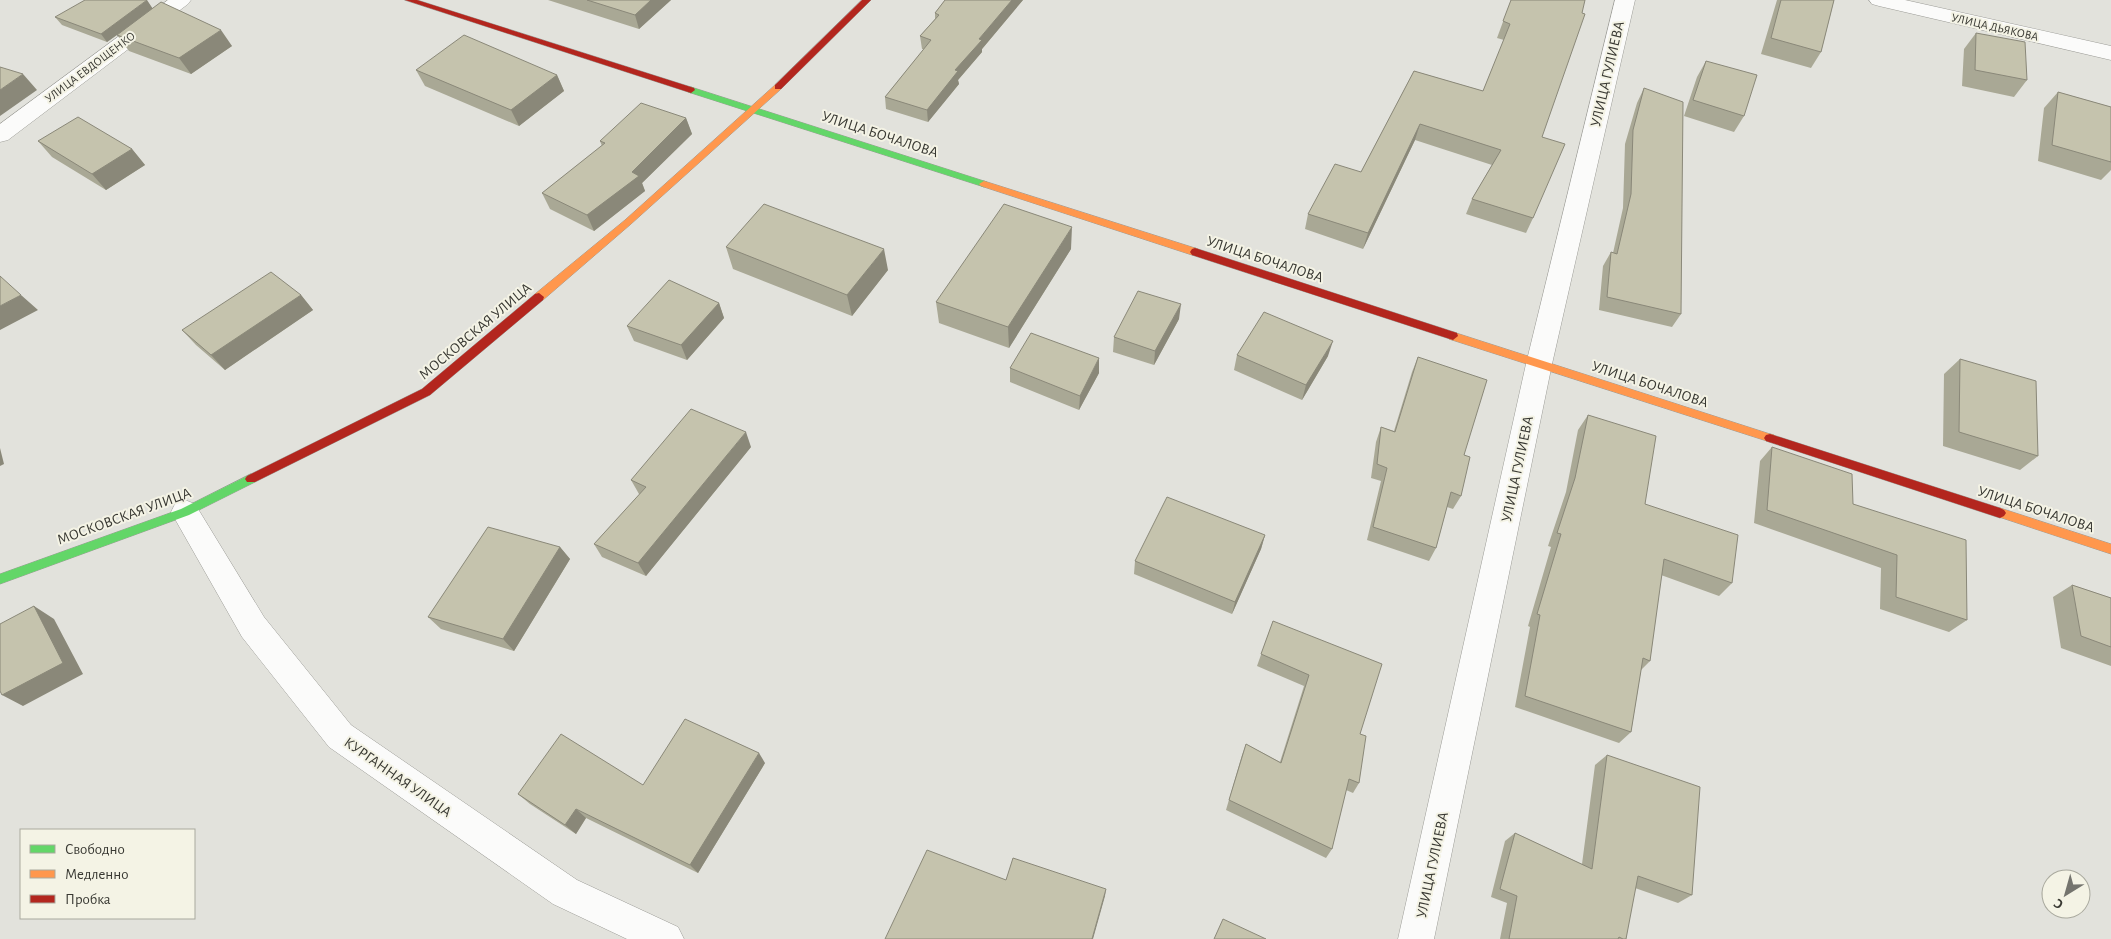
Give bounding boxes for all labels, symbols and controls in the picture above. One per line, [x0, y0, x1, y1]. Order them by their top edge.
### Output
street label: УЛИЦА ДЬЯКОВА [1950, 11, 2040, 43]
street label: УЛИЦА ГУЛИЕВА [1588, 20, 1627, 128]
street label: УЛИЦА ЕВДОЩЕНКО [43, 29, 137, 105]
street label: УЛИЦА БОЧАЛОВА [820, 109, 940, 160]
street label: УЛИЦА БОЧАЛОВА [1205, 234, 1325, 285]
street label: МОСКОВСКАЯ УЛИЦА [416, 280, 534, 383]
street label: УЛИЦА БОЧАЛОВА [1590, 359, 1710, 410]
street label: УЛИЦА ГУЛИЕВА [1499, 415, 1536, 523]
street label: УЛИЦА БОЧАЛОВА [1976, 484, 2096, 535]
street label: МОСКОВСКАЯ УЛИЦА [55, 485, 193, 548]
street label: КУРГАННАЯ УЛИЦА [341, 735, 454, 820]
street label: УЛИЦА ГУЛИЕВА [1414, 811, 1451, 919]
legend [20, 829, 195, 919]
text: Свободно [65, 842, 125, 857]
text: Медленно [65, 867, 129, 882]
north arrow [2041, 869, 2091, 919]
text: Пробка [65, 892, 111, 907]
text: С [2051, 896, 2066, 912]

